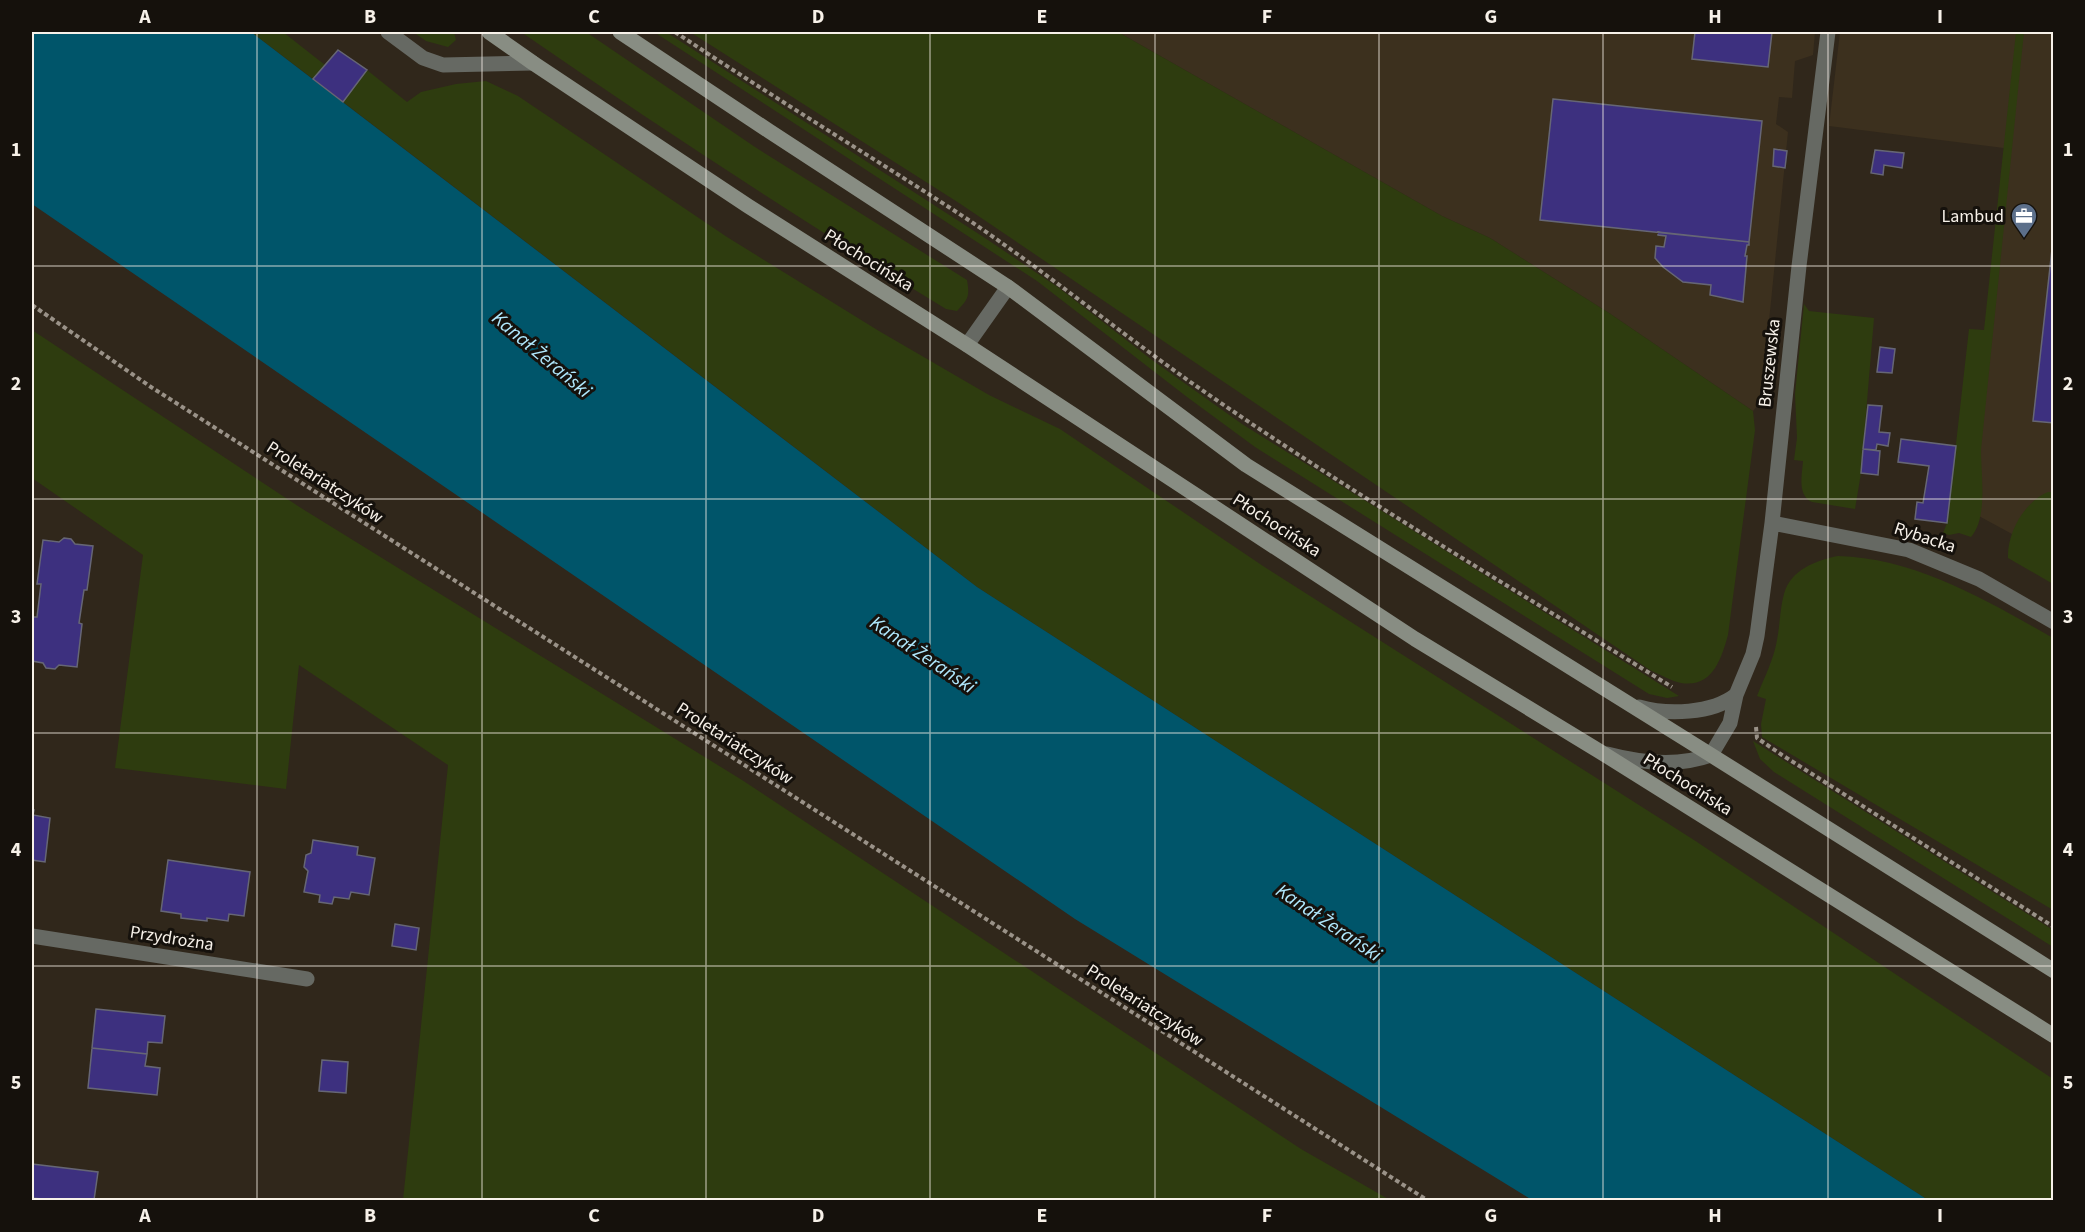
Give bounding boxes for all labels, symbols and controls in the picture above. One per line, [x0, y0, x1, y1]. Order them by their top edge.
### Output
text: A [138, 3, 151, 31]
text: B [364, 3, 376, 31]
text: C [588, 3, 600, 31]
text: D [812, 3, 824, 31]
text: E [1037, 3, 1047, 31]
text: F [1262, 3, 1272, 31]
text: G [1485, 3, 1497, 31]
text: H [1708, 3, 1722, 31]
text: I [1937, 3, 1943, 31]
text: 1 [11, 136, 21, 164]
text: 1 [2063, 136, 2073, 164]
office icon: Lambud [2009, 201, 2039, 239]
place label: Lambud [1942, 204, 2004, 229]
street label: Płochocińska [819, 223, 918, 298]
water label: Kanał Żerański [486, 305, 597, 405]
street label: Bruszewska [1752, 318, 1787, 409]
text: 2 [11, 370, 21, 398]
text: 2 [2063, 370, 2073, 398]
street label: Proletariatczyków [261, 435, 388, 530]
street label: Płochocińska [1228, 487, 1326, 563]
street label: Rybacka [1891, 516, 1959, 559]
text: 3 [11, 603, 21, 631]
text: 3 [2063, 603, 2073, 631]
water label: Kanał Żerański [864, 609, 981, 701]
street label: Proletariatczyków [671, 696, 798, 791]
street label: Płochocińska [1638, 747, 1737, 822]
text: 4 [11, 836, 22, 864]
text: 4 [2063, 836, 2074, 864]
water label: Kanał Żerański [1270, 877, 1387, 969]
street label: Przydrożna [128, 920, 216, 957]
street label: Proletariatczyków [1081, 958, 1208, 1053]
text: 5 [11, 1069, 21, 1097]
text: 5 [2063, 1069, 2073, 1097]
text: A [138, 1202, 151, 1230]
text: B [364, 1202, 376, 1230]
text: C [588, 1202, 600, 1230]
text: D [812, 1202, 824, 1230]
text: E [1037, 1202, 1047, 1230]
text: F [1262, 1202, 1272, 1230]
text: G [1485, 1202, 1497, 1230]
text: H [1708, 1202, 1722, 1230]
text: I [1937, 1202, 1943, 1230]

